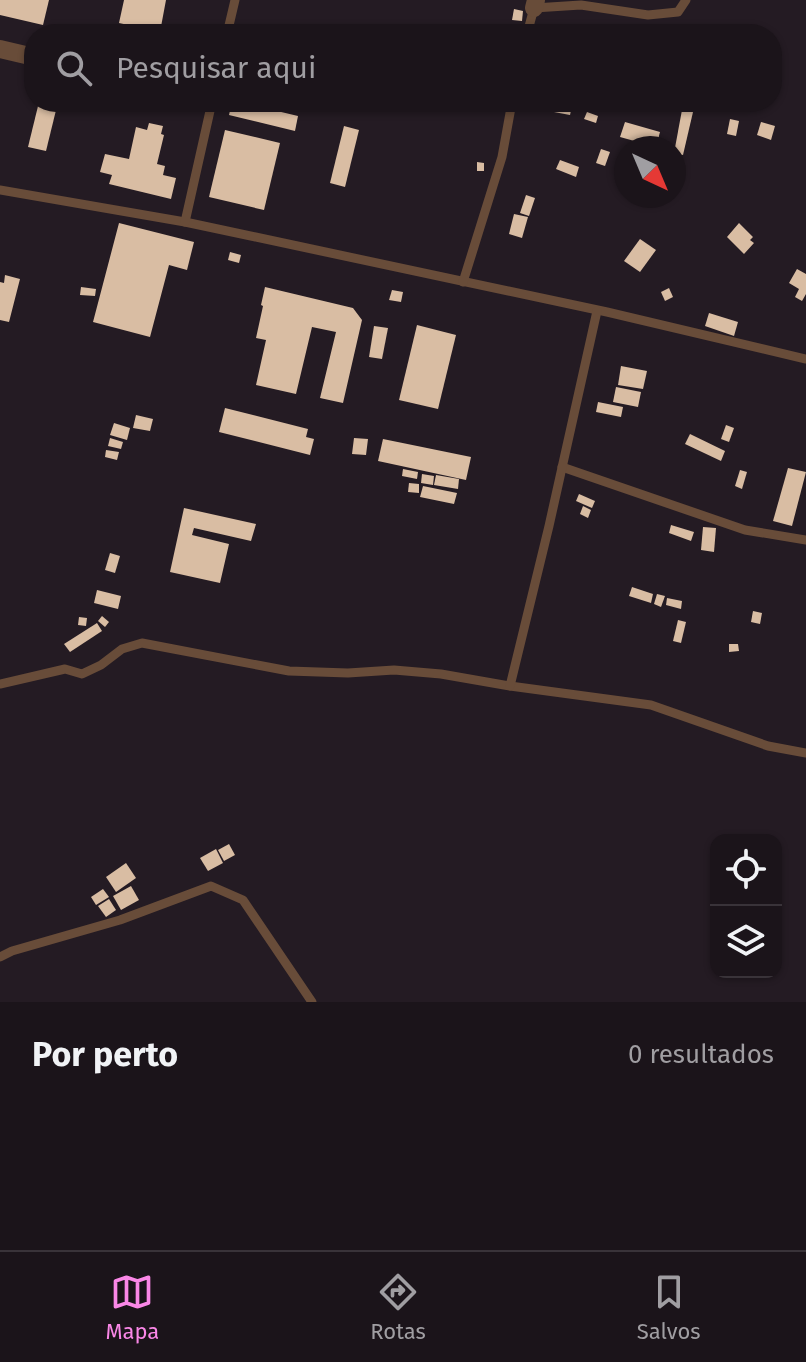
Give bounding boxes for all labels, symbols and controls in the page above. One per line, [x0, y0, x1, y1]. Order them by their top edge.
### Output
search box [24, 24, 782, 112]
icon: search [52, 46, 96, 90]
text: Pesquisar aqui [116, 50, 317, 86]
north arrow [614, 136, 686, 208]
map controls [710, 834, 782, 978]
button: locate [710, 834, 782, 906]
button: layers [710, 906, 782, 978]
text: Por perto [32, 1034, 178, 1075]
text: 0 resultados [628, 1039, 774, 1070]
tab: Mapa [105, 1270, 159, 1345]
tab: Rotas [370, 1270, 426, 1345]
tab: Salvos [637, 1270, 701, 1345]

